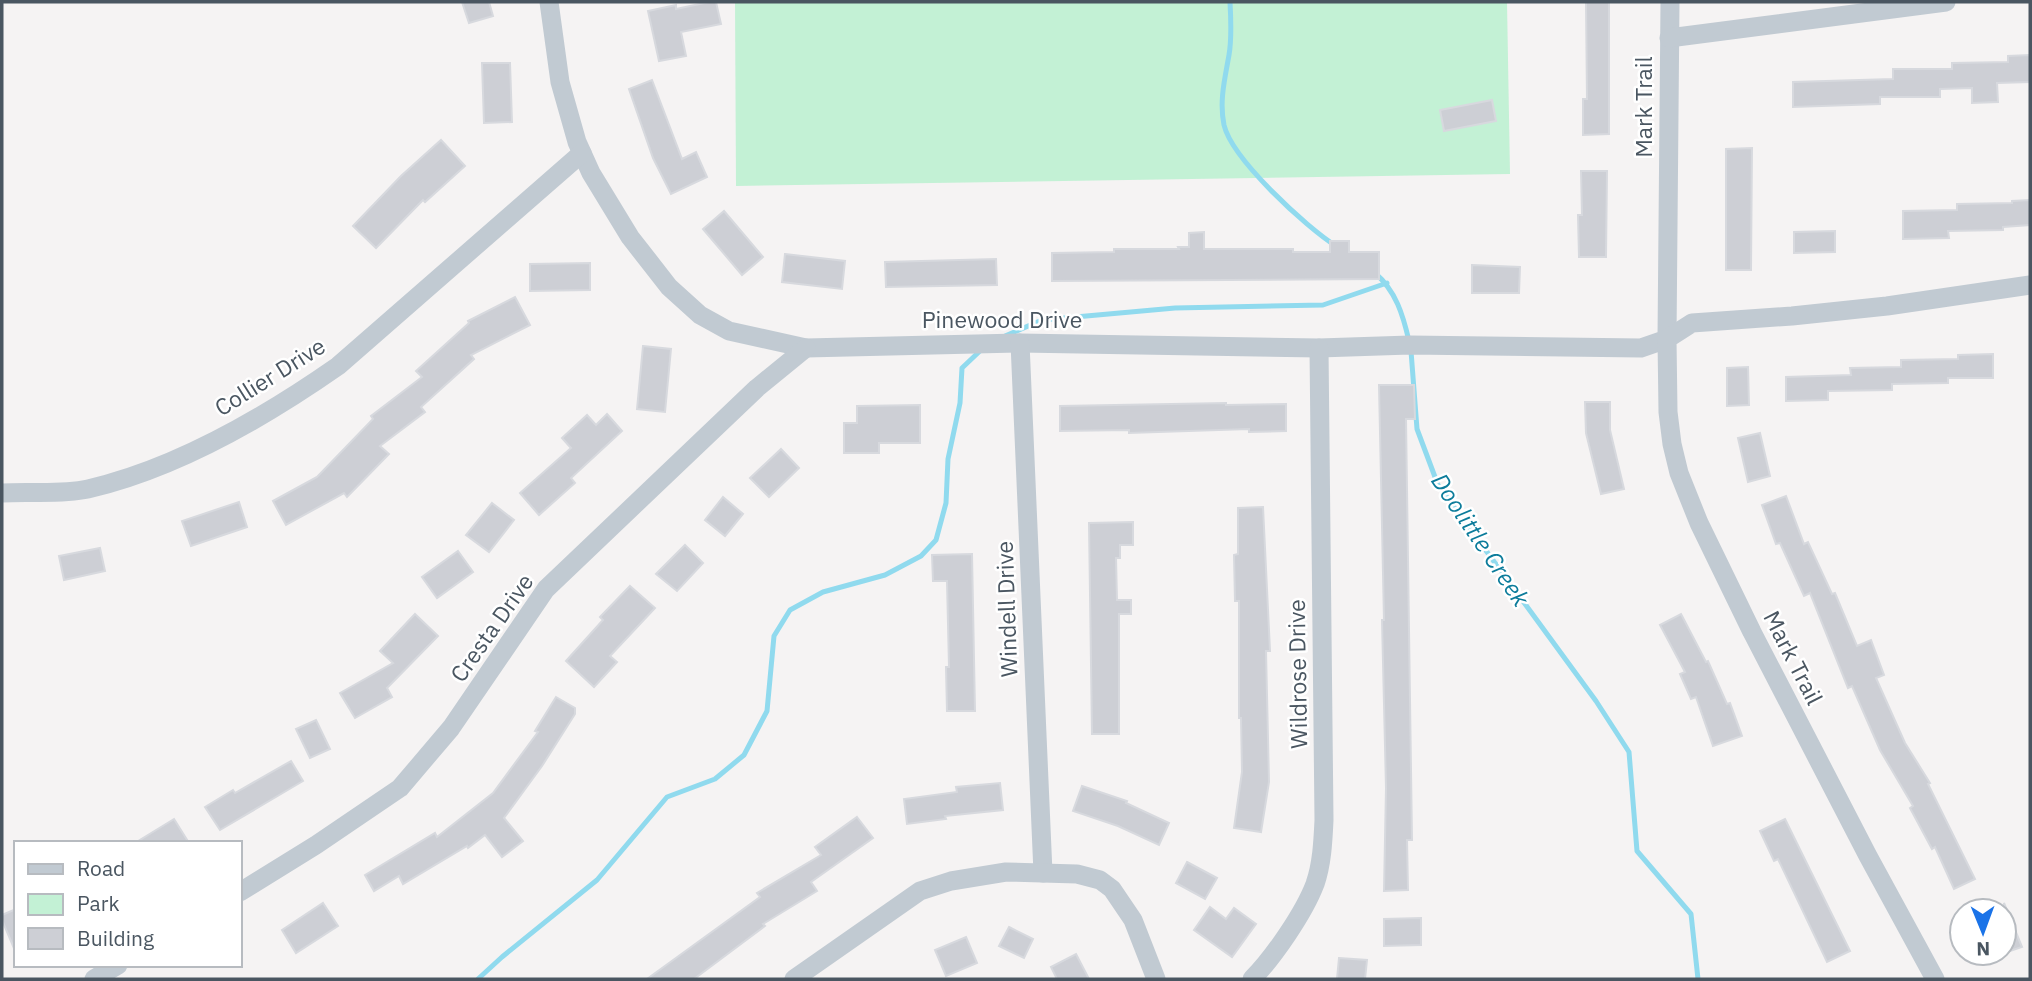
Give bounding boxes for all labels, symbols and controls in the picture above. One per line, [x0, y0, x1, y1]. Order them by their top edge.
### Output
street label: Mark Trail [1628, 56, 1658, 158]
street label: Pinewood Drive [922, 304, 1082, 334]
street label: Collier Drive [208, 330, 331, 422]
water label: Doolittle Creek [1424, 467, 1538, 613]
street label: Windell Drive [989, 540, 1023, 678]
street label: Cresta Drive [443, 567, 539, 687]
street label: Wildrose Drive [1281, 599, 1313, 749]
street label: Mark Trail [1757, 605, 1830, 710]
legend [14, 841, 242, 967]
text: Road [77, 854, 125, 882]
text: Park [77, 889, 120, 917]
north arrow [1948, 897, 2018, 967]
text: Building [77, 924, 154, 952]
text: N [1976, 937, 1990, 961]

